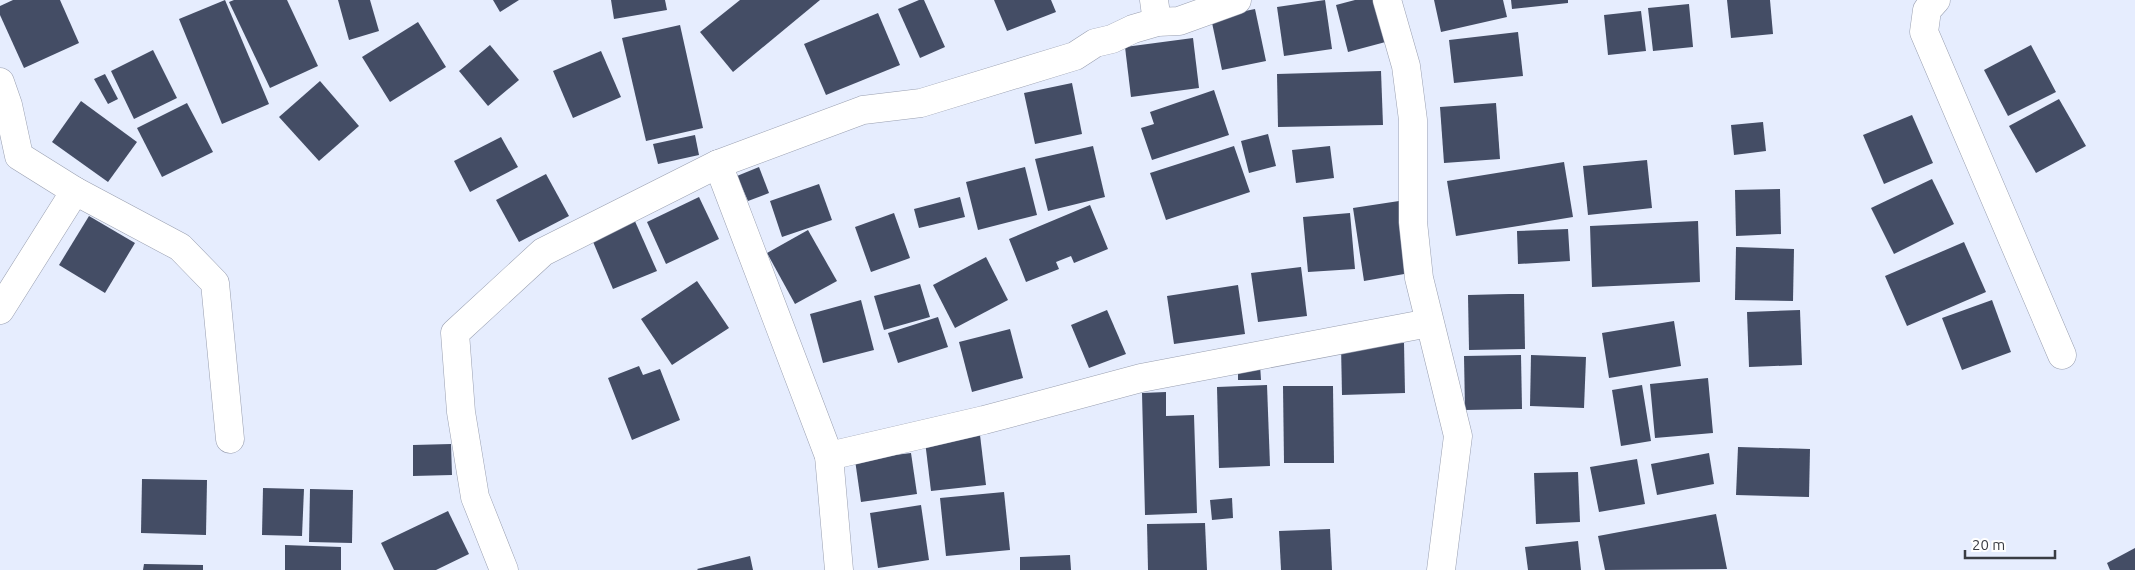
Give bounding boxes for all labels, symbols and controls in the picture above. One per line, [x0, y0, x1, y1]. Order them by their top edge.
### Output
scale bar [1965, 528, 2055, 560]
text: 20 m [1972, 536, 2005, 553]

